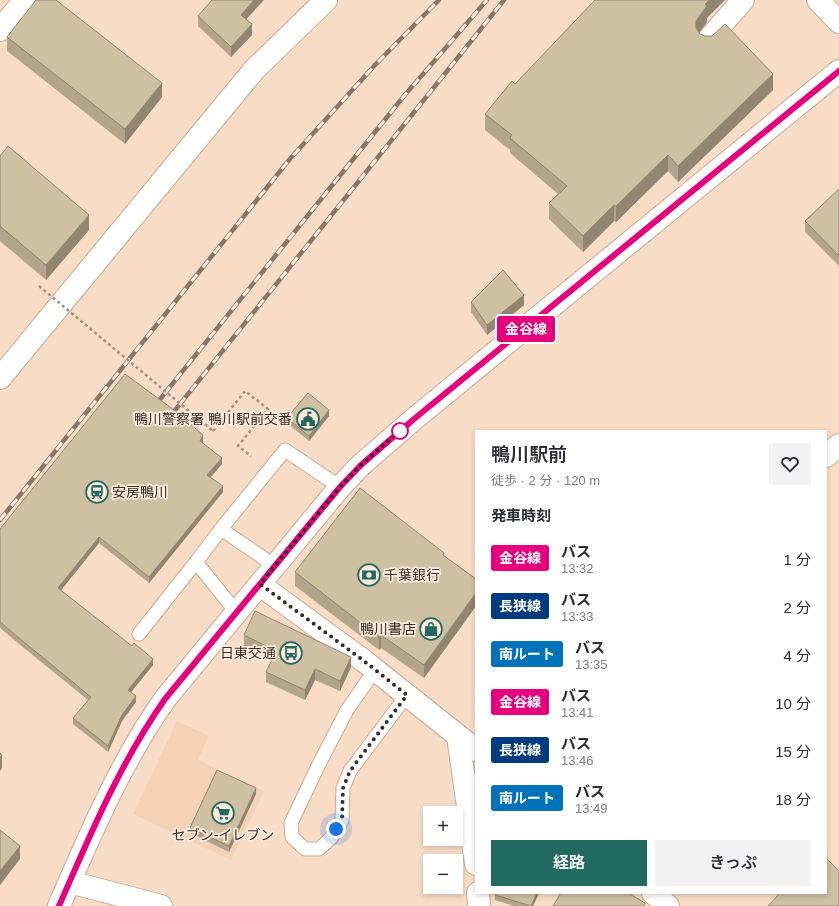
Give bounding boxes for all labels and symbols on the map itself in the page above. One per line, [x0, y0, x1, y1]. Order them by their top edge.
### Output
line badge: 金谷線 [503, 316, 549, 342]
public building icon: 鴨川警察署 鴨川駅前交番 [295, 406, 321, 432]
place label: 鴨川警察署 鴨川駅前交番 [134, 411, 292, 427]
unlabelled marker [391, 422, 409, 440]
station icon: 安房鴨川 [84, 479, 110, 505]
place label: 安房鴨川 [112, 484, 168, 500]
bank icon: 千葉銀行 [356, 562, 382, 588]
place label: 千葉銀行 [384, 567, 440, 583]
shop icon: 鴨川書店 [418, 616, 444, 642]
place label: 鴨川書店 [360, 621, 416, 637]
bus stop icon: 日東交通 [278, 640, 304, 666]
place label: 日東交通 [220, 645, 276, 661]
supermarket icon: セブン-イレブン [210, 800, 236, 826]
your location [326, 819, 346, 839]
place label: セブン-イレブン [172, 827, 274, 843]

